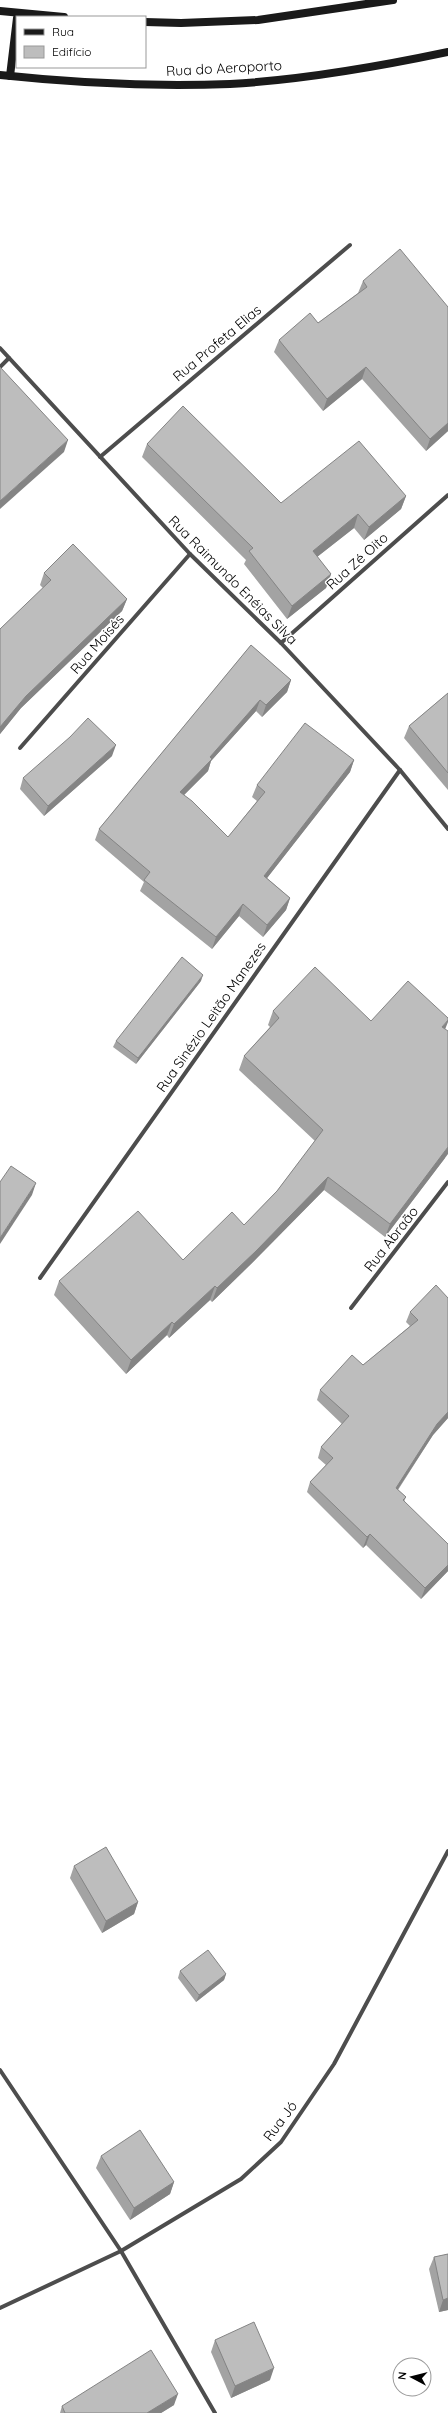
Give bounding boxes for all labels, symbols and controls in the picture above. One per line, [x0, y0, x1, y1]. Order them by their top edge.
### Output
legend [16, 16, 146, 68]
text: Rua [52, 24, 74, 39]
text: Edifício [52, 44, 92, 59]
street label: Rua do Aeroporto [165, 56, 283, 80]
street label: Rua Profeta Elias [169, 301, 265, 385]
street label: Rua Raimundo Enéias Silva [165, 512, 301, 648]
street label: Rua Zé Oito [322, 529, 392, 593]
street label: Rua Moisés [66, 610, 128, 678]
street label: Rua Sinézio Leitão Manezes [152, 938, 270, 1096]
street label: Rua Abraão [360, 1203, 422, 1275]
street label: Rua Jó [259, 2097, 301, 2145]
north arrow [392, 2357, 432, 2397]
text: N [395, 2371, 410, 2381]

